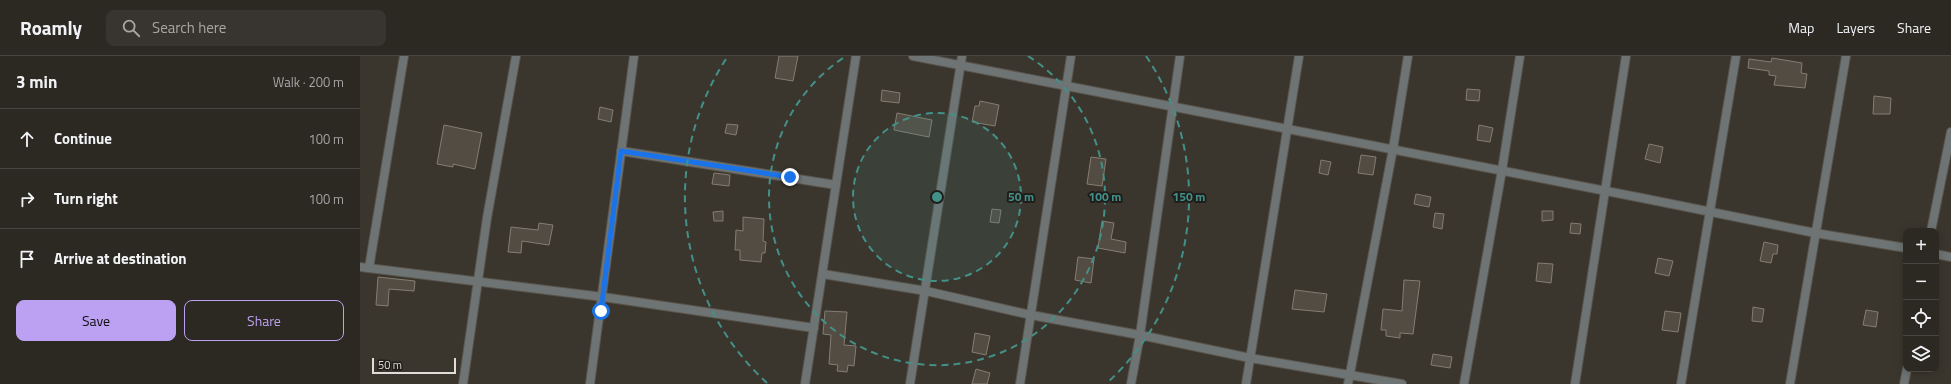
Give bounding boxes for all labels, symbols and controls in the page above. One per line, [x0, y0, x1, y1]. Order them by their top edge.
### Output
search box [106, 10, 386, 46]
text: Roamly [20, 13, 82, 42]
text: Search here [152, 16, 226, 39]
icon: search [120, 17, 142, 39]
text: Map [1788, 17, 1814, 38]
text: Layers [1836, 17, 1875, 38]
text: Share [1897, 17, 1931, 38]
text: 3 min [16, 69, 57, 95]
text: Walk · 200 m [273, 72, 344, 92]
text: Continue [54, 127, 112, 150]
icon: ahead [16, 128, 38, 150]
text: 100 m [308, 129, 344, 149]
route end [781, 168, 799, 186]
text: Turn right [54, 187, 118, 210]
text: 50 m [1008, 187, 1034, 206]
text: 100 m [1089, 187, 1121, 206]
text: 150 m [1173, 187, 1205, 206]
icon: right [16, 188, 38, 210]
text: 100 m [308, 189, 344, 209]
centre of rings [930, 190, 944, 204]
map controls [1903, 228, 1939, 372]
button: + [1903, 228, 1939, 264]
text: Arrive at destination [54, 247, 187, 270]
icon: arrive [16, 248, 38, 270]
button: − [1903, 264, 1939, 300]
button: Save [16, 300, 176, 341]
button: Share [184, 300, 344, 341]
button: locate [1903, 300, 1939, 336]
route start [592, 302, 610, 320]
button: layers [1903, 336, 1939, 372]
scale bar [372, 356, 456, 375]
text: 50 m [378, 357, 402, 373]

